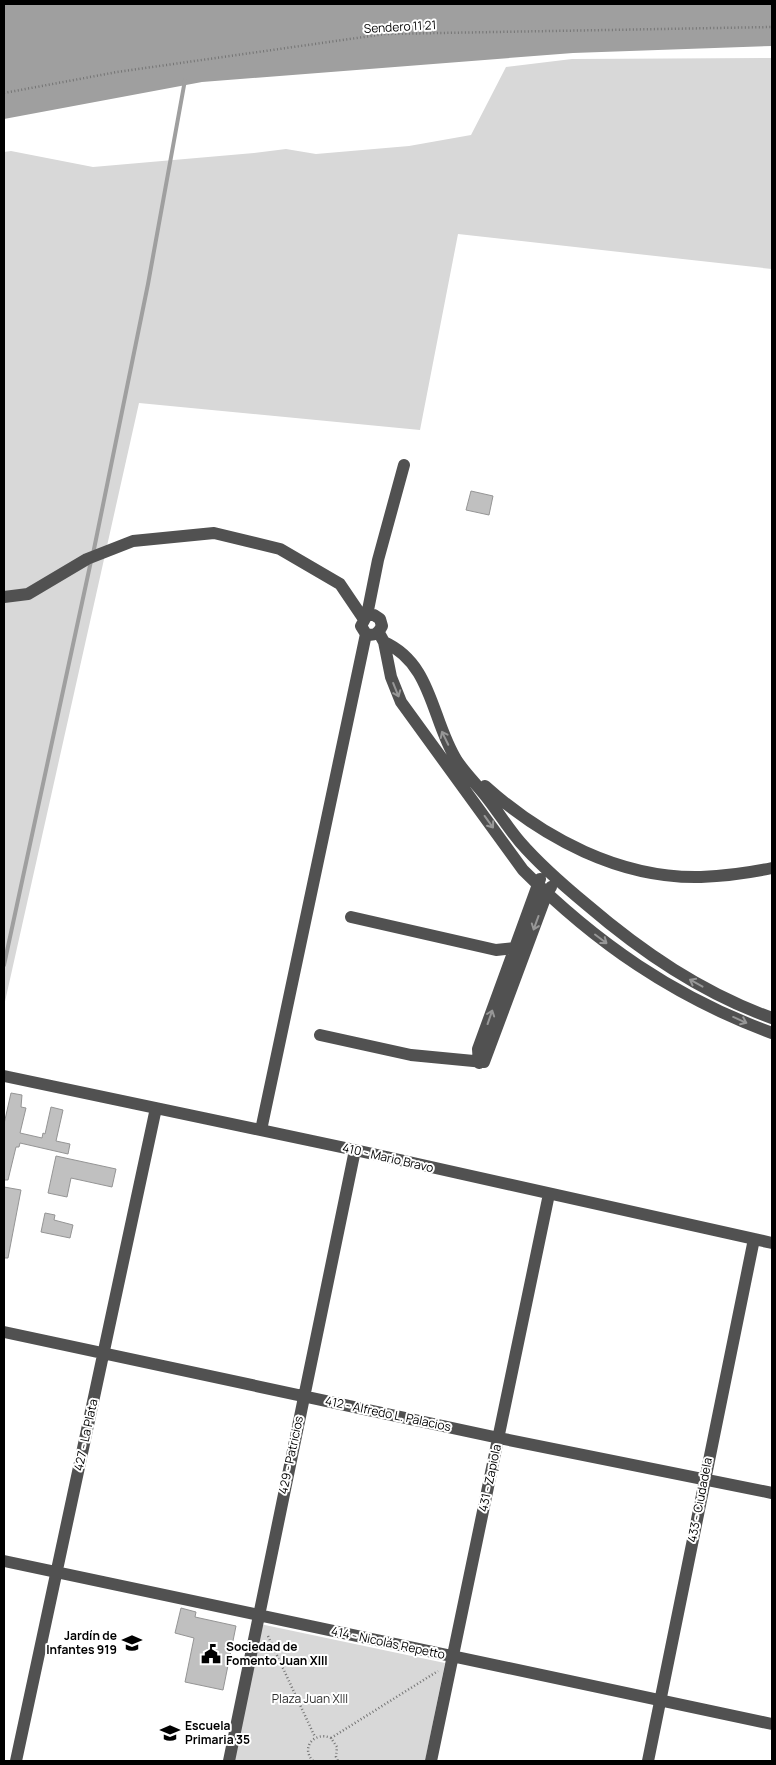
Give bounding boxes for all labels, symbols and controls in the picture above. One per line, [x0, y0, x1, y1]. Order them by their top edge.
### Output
street label: Sendero 11 21 [363, 16, 437, 37]
one-way arrow [392, 682, 401, 697]
one-way arrow [440, 731, 449, 746]
one-way arrow [484, 815, 494, 829]
one-way arrow [531, 914, 540, 930]
one-way arrow [594, 933, 607, 944]
one-way arrow [689, 978, 704, 988]
one-way arrow [486, 1009, 495, 1025]
one-way arrow [732, 1016, 747, 1026]
street label: 410 - Mario Bravo [341, 1139, 435, 1176]
street label: 412 - Alfredo L. Palacios [324, 1392, 453, 1435]
street label: 427 - La Plata [70, 1397, 101, 1472]
street label: 429 - Patricios [274, 1414, 307, 1495]
street label: 431 - Zapiola [474, 1443, 505, 1513]
street label: 433 - Ciudadela [683, 1456, 716, 1544]
street label: 414 - Nicolás Repetto [330, 1622, 447, 1663]
place label: Jardín de Infantes 919 [46, 1627, 117, 1658]
school or university icon: Jardín de Infantes 919 [121, 1632, 143, 1654]
place label: Sociedad de Fomento Juan XIII [226, 1638, 328, 1669]
public building icon: Sociedad de Fomento Juan XIII [200, 1643, 222, 1665]
park label: Plaza Juan XIII [272, 1690, 348, 1707]
place label: Escuela Primaria 35 [185, 1717, 250, 1748]
school or university icon: Escuela Primaria 35 [159, 1722, 181, 1744]

